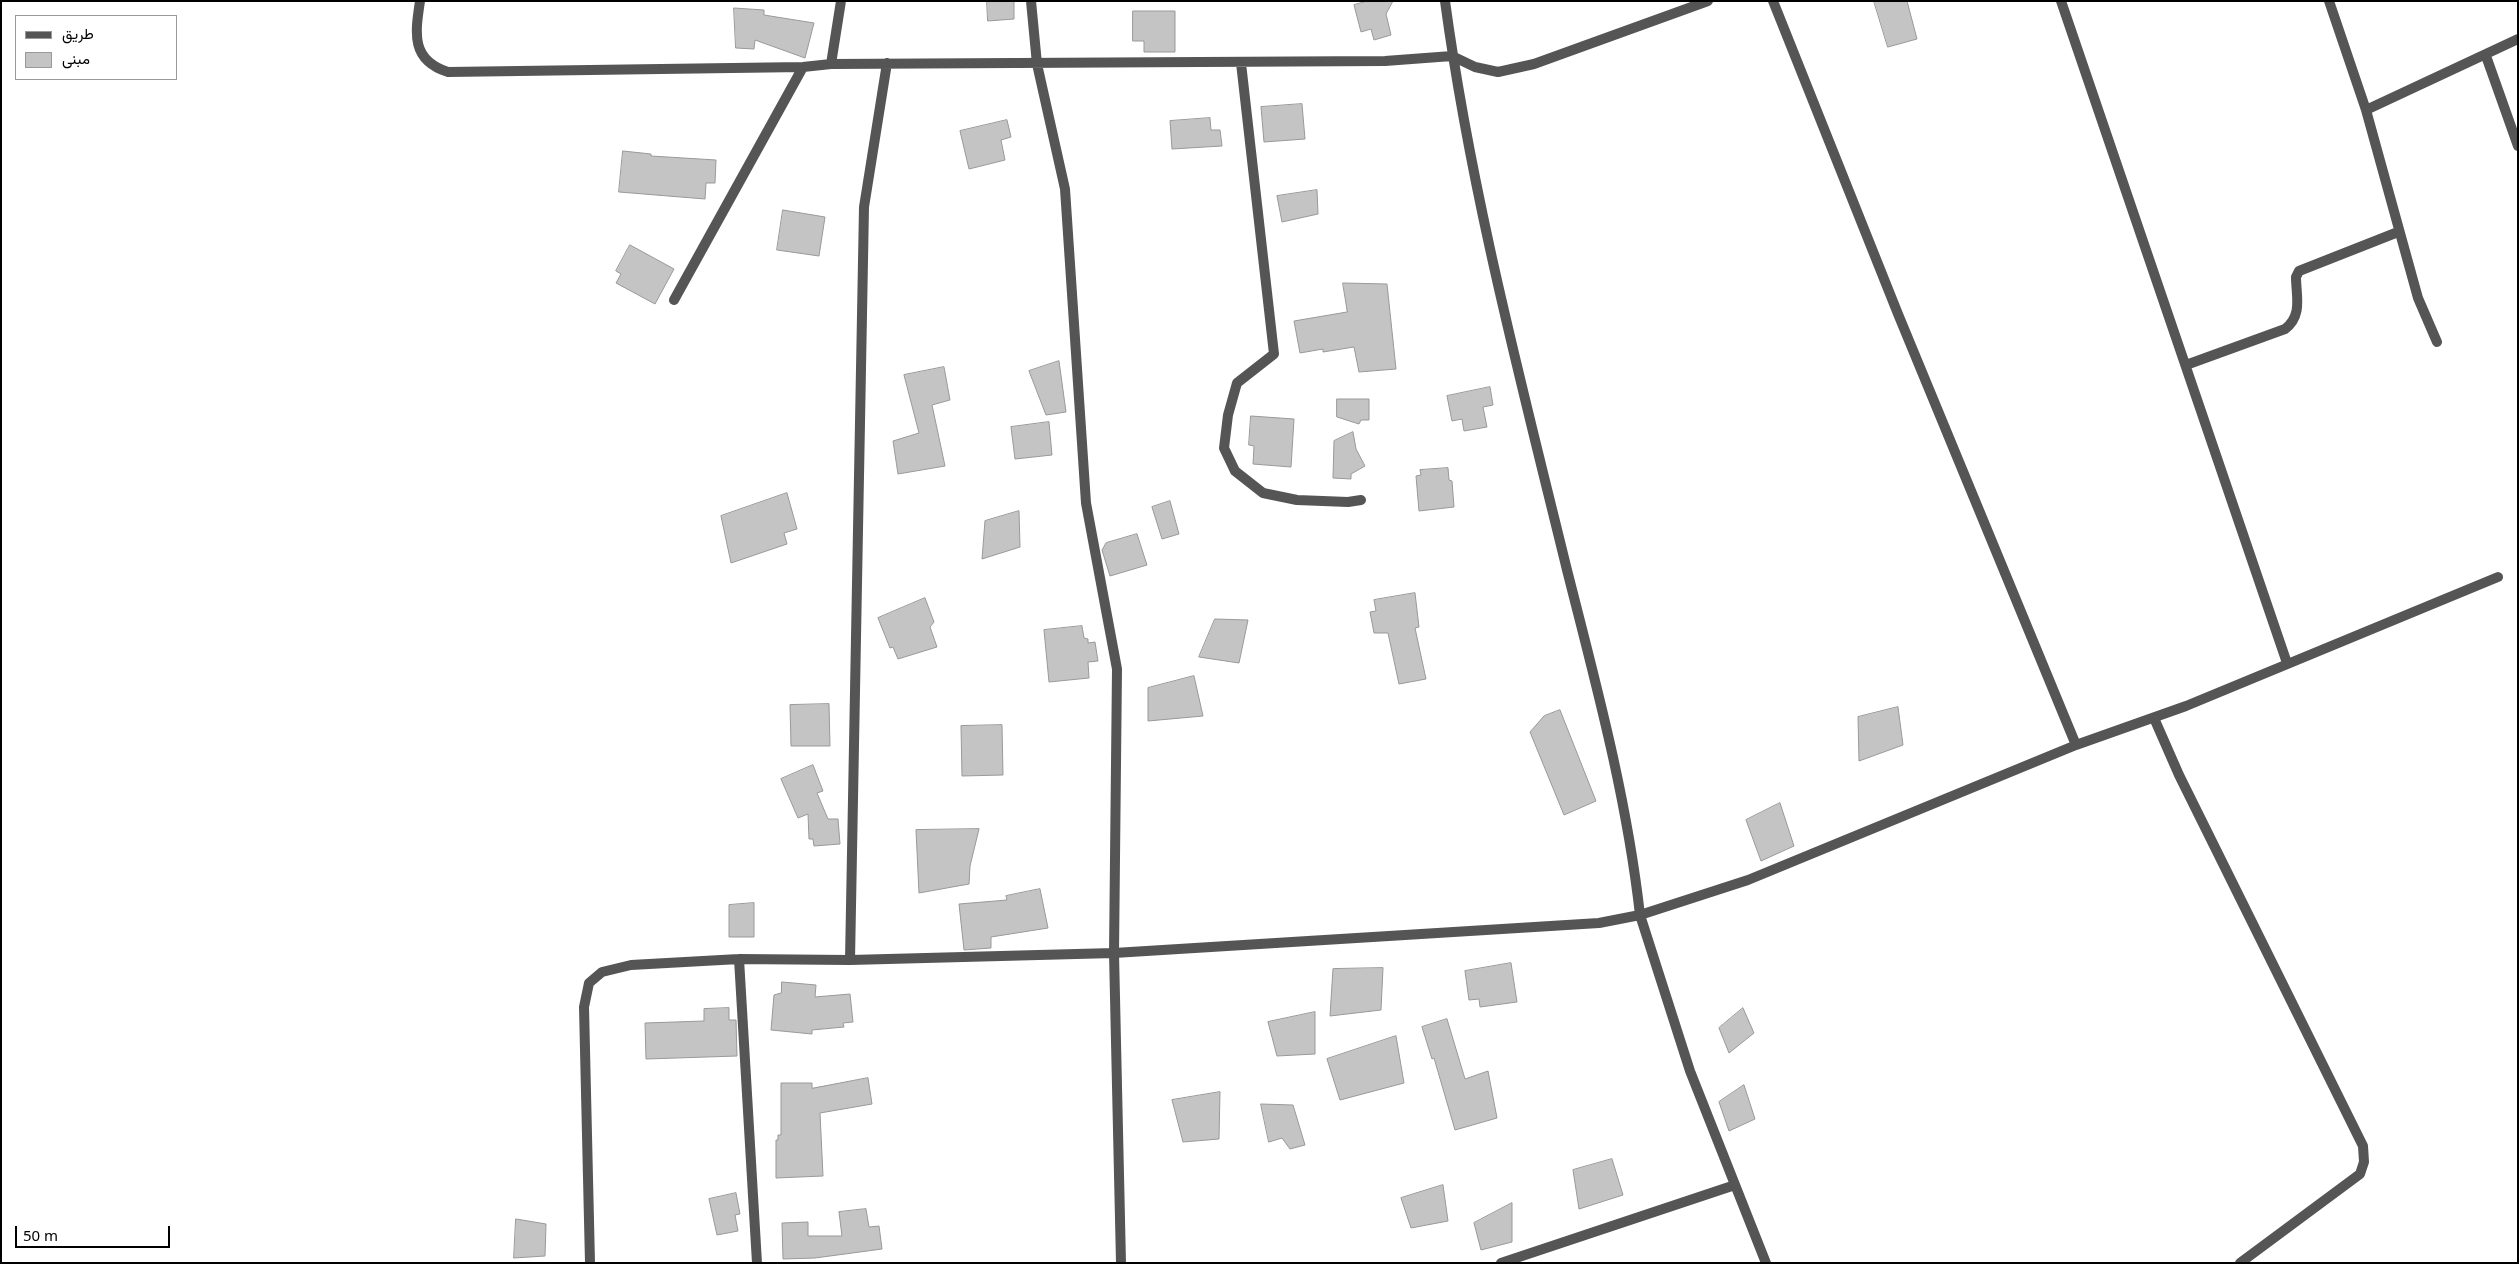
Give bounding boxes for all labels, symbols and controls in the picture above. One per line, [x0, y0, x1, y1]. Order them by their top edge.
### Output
legend [15, 15, 178, 80]
text: طريق [62, 23, 94, 43]
text: مبنى [62, 48, 90, 68]
scale bar [18, 1216, 172, 1248]
text: 50 m [23, 1225, 58, 1245]

